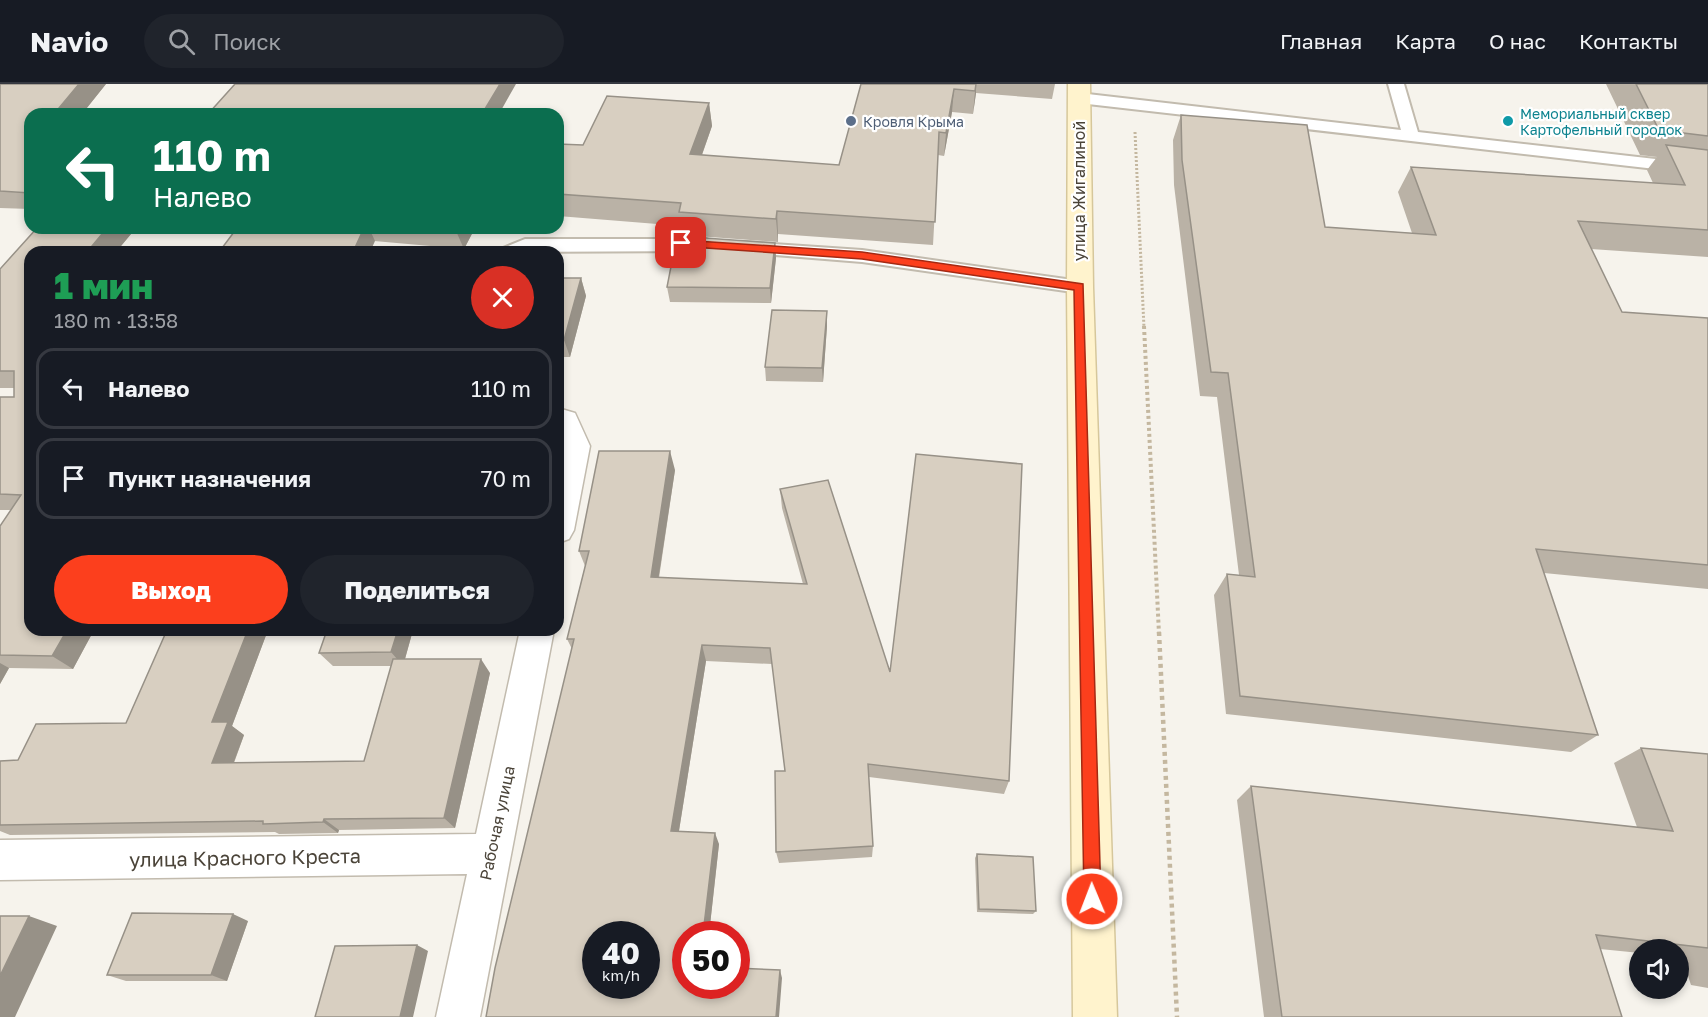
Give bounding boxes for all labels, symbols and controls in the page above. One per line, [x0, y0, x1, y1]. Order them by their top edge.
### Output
search box [144, 14, 564, 68]
text: Navio [30, 25, 108, 58]
icon: search [165, 25, 198, 58]
text: Поиск [213, 28, 281, 55]
text: Главная [1280, 28, 1362, 54]
text: Карта [1395, 28, 1456, 54]
text: О нас [1489, 28, 1546, 54]
text: Контакты [1579, 28, 1678, 54]
place label: Мемориальный сквер Картофельный городок [1520, 105, 1682, 138]
place label: Кровля Крыма [863, 113, 964, 130]
marker: Кровля Крыма [844, 114, 858, 128]
marker: Мемориальный сквер Картофельный городок [1501, 114, 1515, 128]
street label: улица Жигалиной [1069, 121, 1089, 261]
text: 110 m [153, 130, 271, 180]
icon: left [54, 132, 132, 210]
text: Налево [153, 181, 252, 213]
pin [655, 217, 706, 268]
icon: arrive [664, 226, 697, 259]
text: 1 мин [54, 264, 153, 307]
button: close [471, 266, 534, 329]
text: 180 m · 13:58 [54, 308, 178, 332]
icon: left [57, 372, 90, 405]
text: Налево [108, 375, 190, 402]
text: 110 m [471, 375, 531, 402]
icon: arrive [57, 462, 90, 495]
text: Пункт назначения [108, 465, 311, 492]
text: 70 m [481, 465, 531, 492]
button: Выход [54, 555, 288, 624]
button: Поделиться [300, 555, 534, 624]
street label: Рабочая улица [475, 764, 519, 882]
street label: улица Красного Креста [129, 843, 361, 871]
position arrow [1060, 867, 1124, 931]
speed limit sign: 50 [672, 921, 750, 999]
text: 40 [602, 935, 640, 971]
map controls [1629, 939, 1689, 999]
button: sound [1629, 939, 1689, 999]
text: km/h [602, 966, 640, 984]

